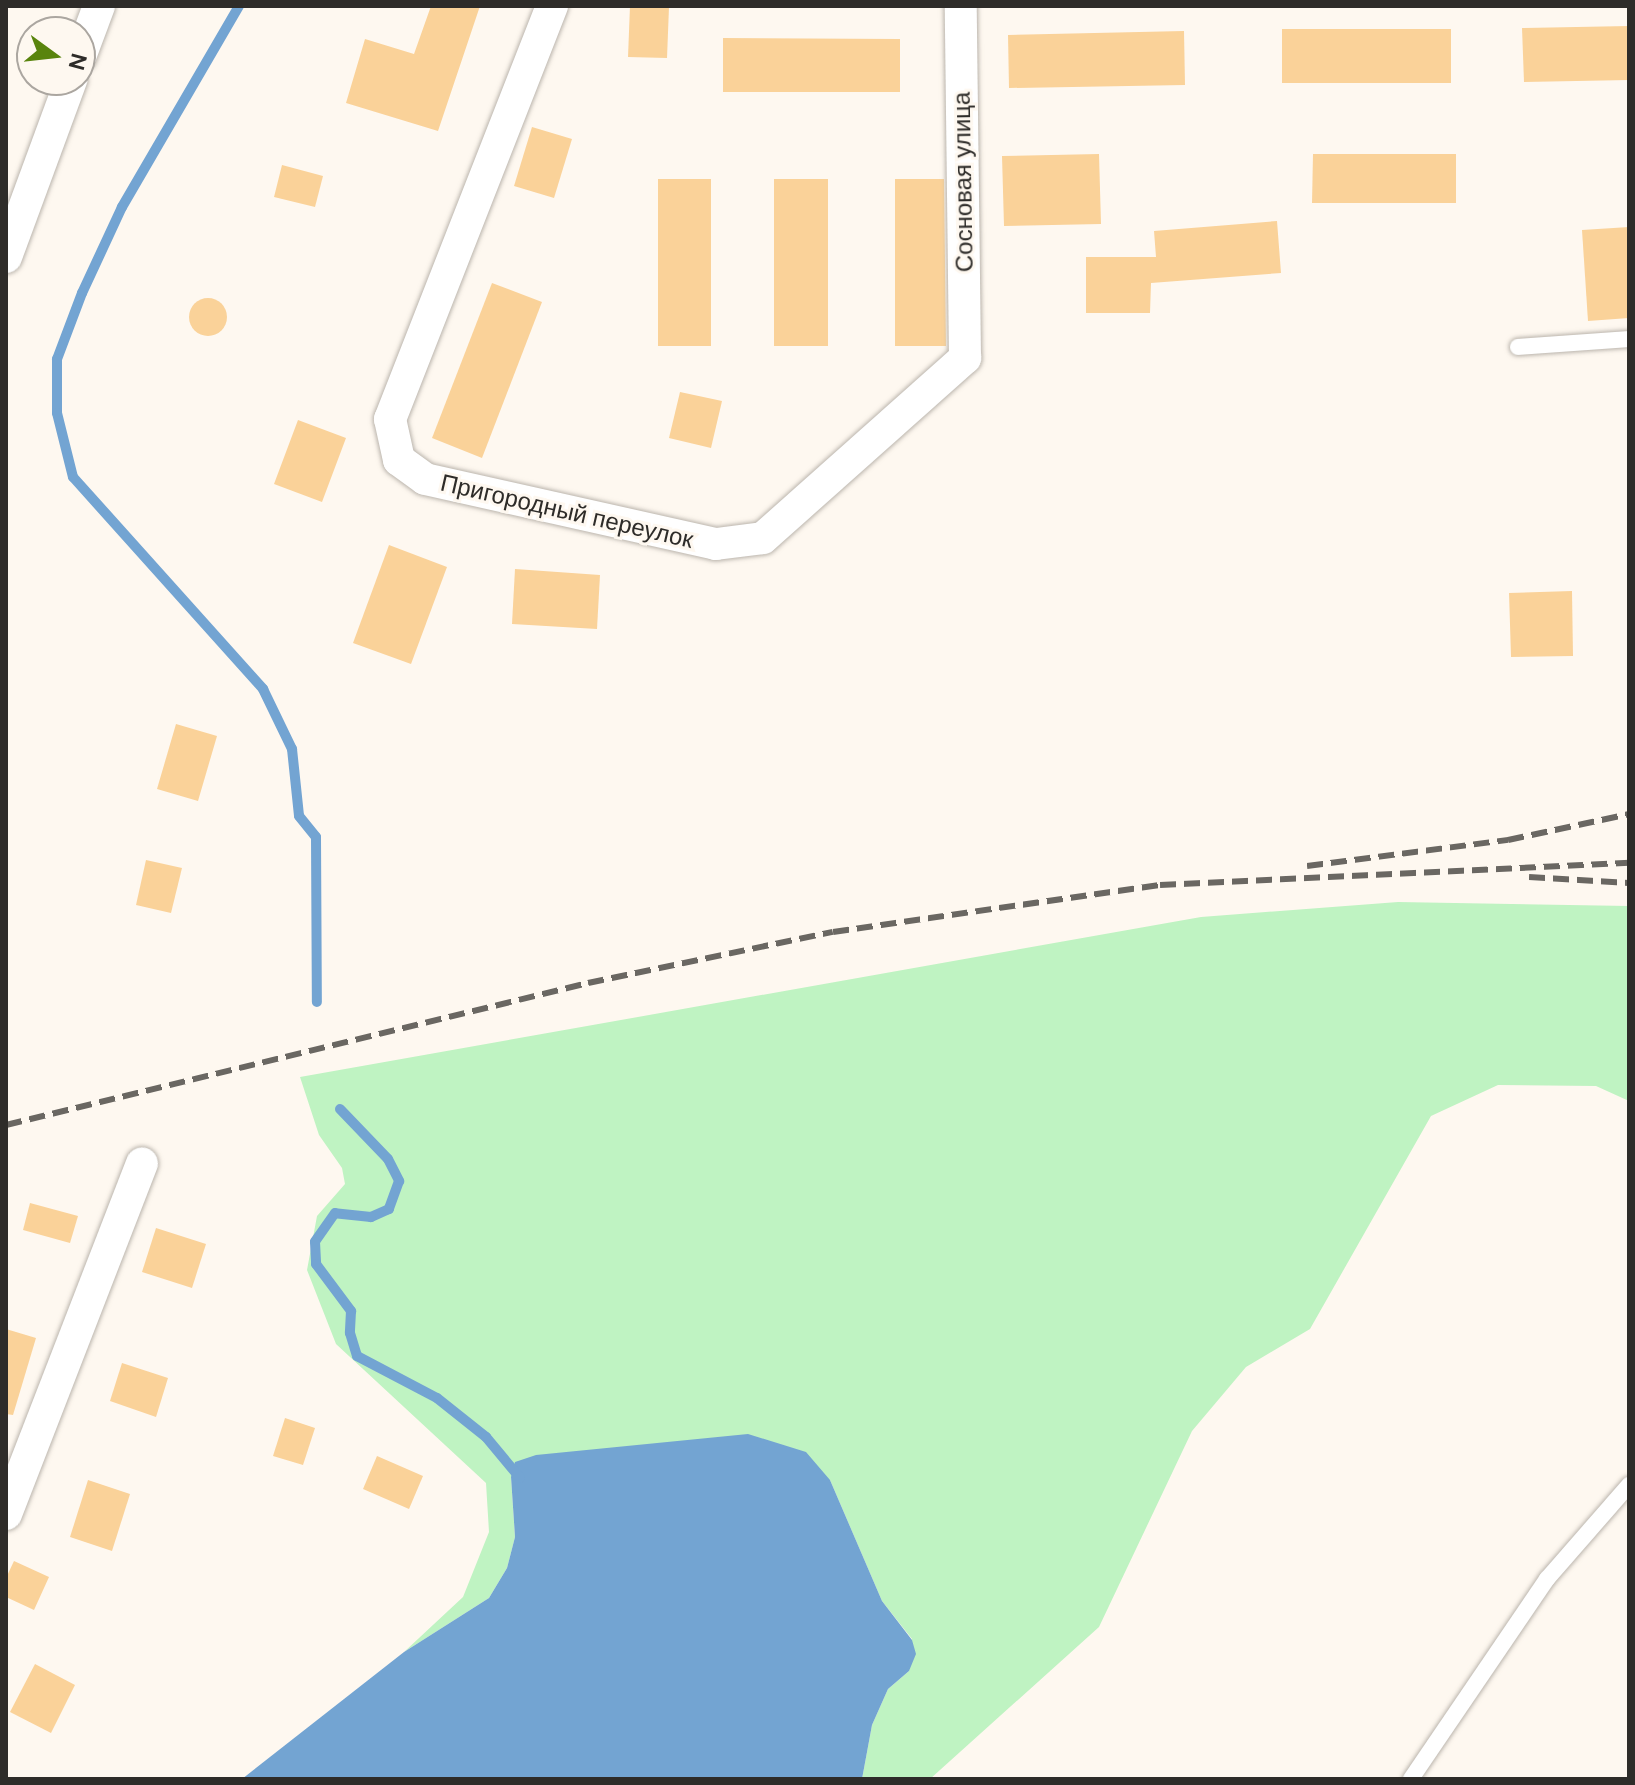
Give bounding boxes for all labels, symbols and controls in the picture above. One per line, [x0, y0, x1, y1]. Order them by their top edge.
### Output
north arrow [16, 16, 96, 96]
text: N [62, 50, 94, 73]
street label: Сосновая улица [947, 92, 979, 272]
street label: Пригородный переулок [438, 468, 696, 554]

